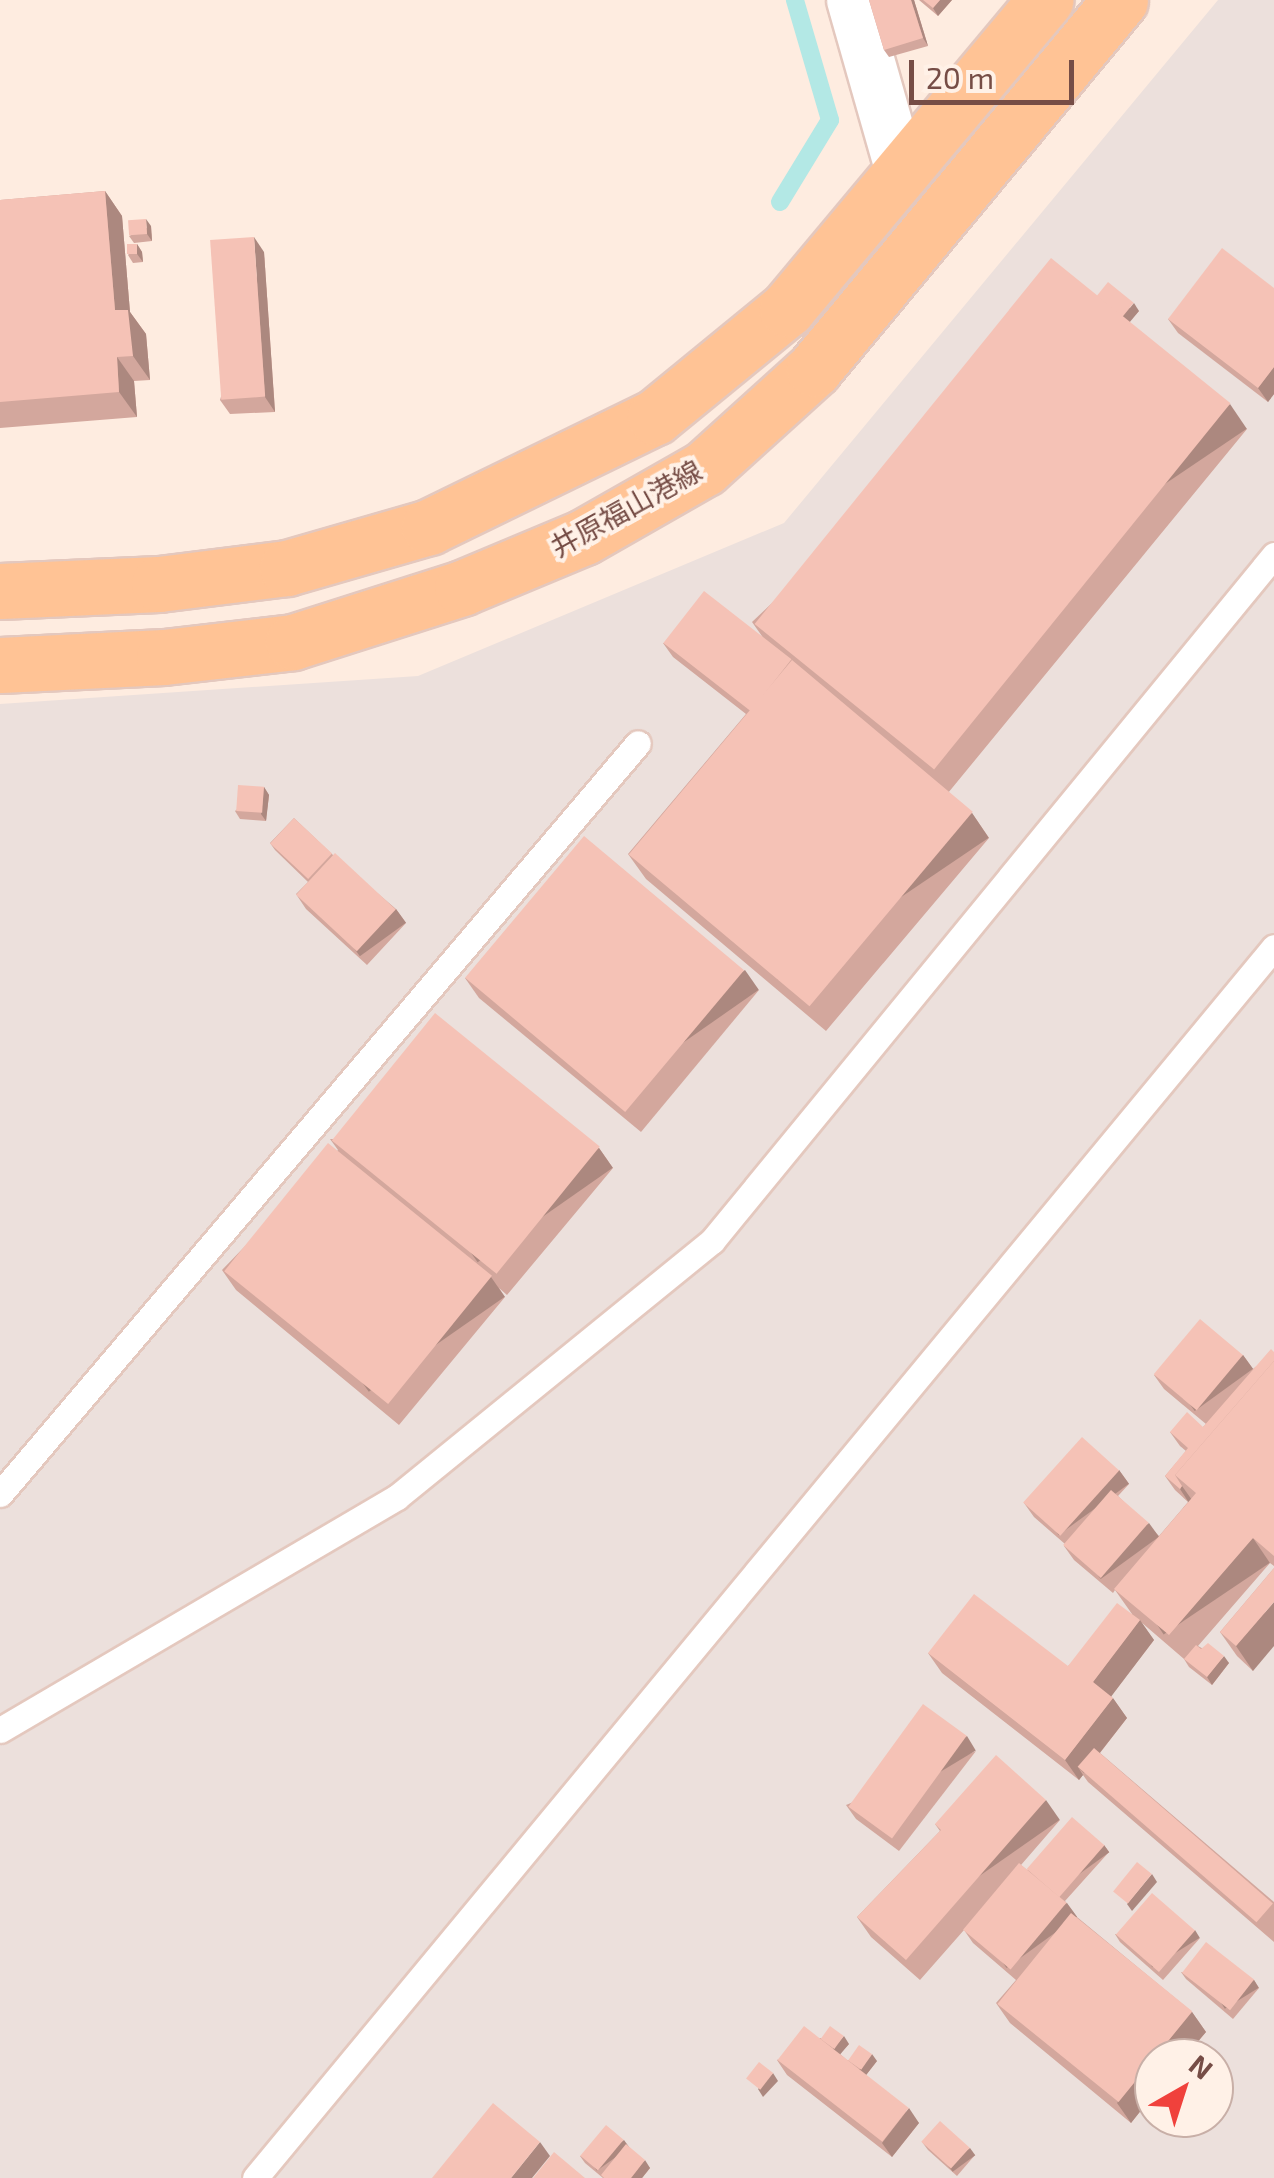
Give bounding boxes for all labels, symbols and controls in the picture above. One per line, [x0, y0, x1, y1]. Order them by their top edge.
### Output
scale bar [914, 40, 1079, 102]
text: 20 m [926, 59, 994, 95]
street label: 井原福山港線 [544, 453, 708, 563]
north arrow [1134, 2038, 1234, 2138]
text: N [1183, 2047, 1220, 2086]

